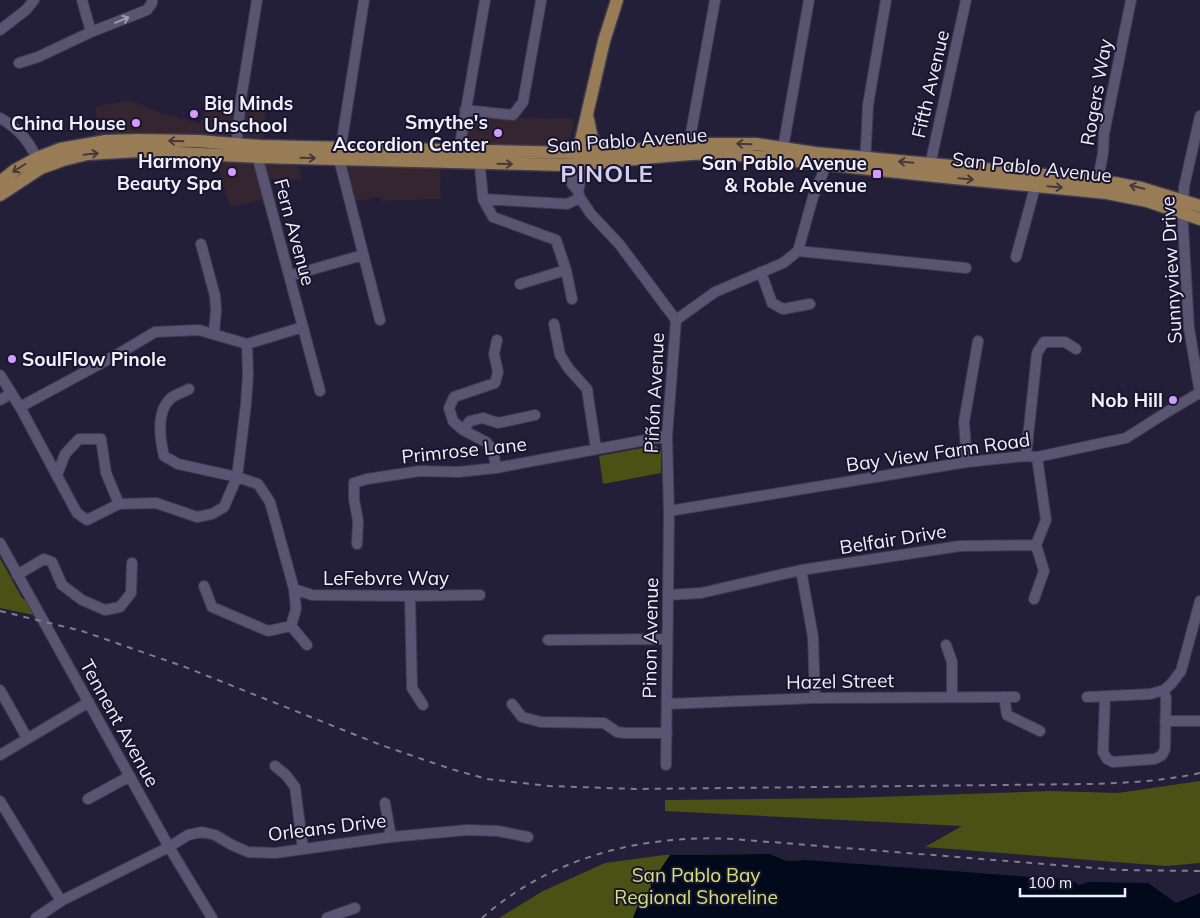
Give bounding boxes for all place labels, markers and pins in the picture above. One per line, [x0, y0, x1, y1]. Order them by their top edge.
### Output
place label: Big Minds Unschool [204, 91, 293, 137]
marker: Big Minds Unschool [188, 108, 200, 120]
place label: Smythe's Accordion Center [333, 110, 489, 156]
place label: China House [11, 111, 126, 135]
marker: China House [130, 117, 142, 129]
marker: Smythe's Accordion Center [492, 127, 504, 139]
place label: Harmony Beauty Spa [117, 149, 223, 195]
place label: San Pablo Avenue & Roble Avenue [702, 151, 867, 197]
marker: Harmony Beauty Spa [226, 166, 238, 178]
marker: San Pablo Avenue & Roble Avenue [871, 168, 883, 180]
place label: SoulFlow Pinole [22, 347, 166, 371]
marker: SoulFlow Pinole [6, 353, 18, 365]
place label: Nob Hill [1091, 388, 1163, 412]
marker: Nob Hill [1167, 394, 1179, 406]

